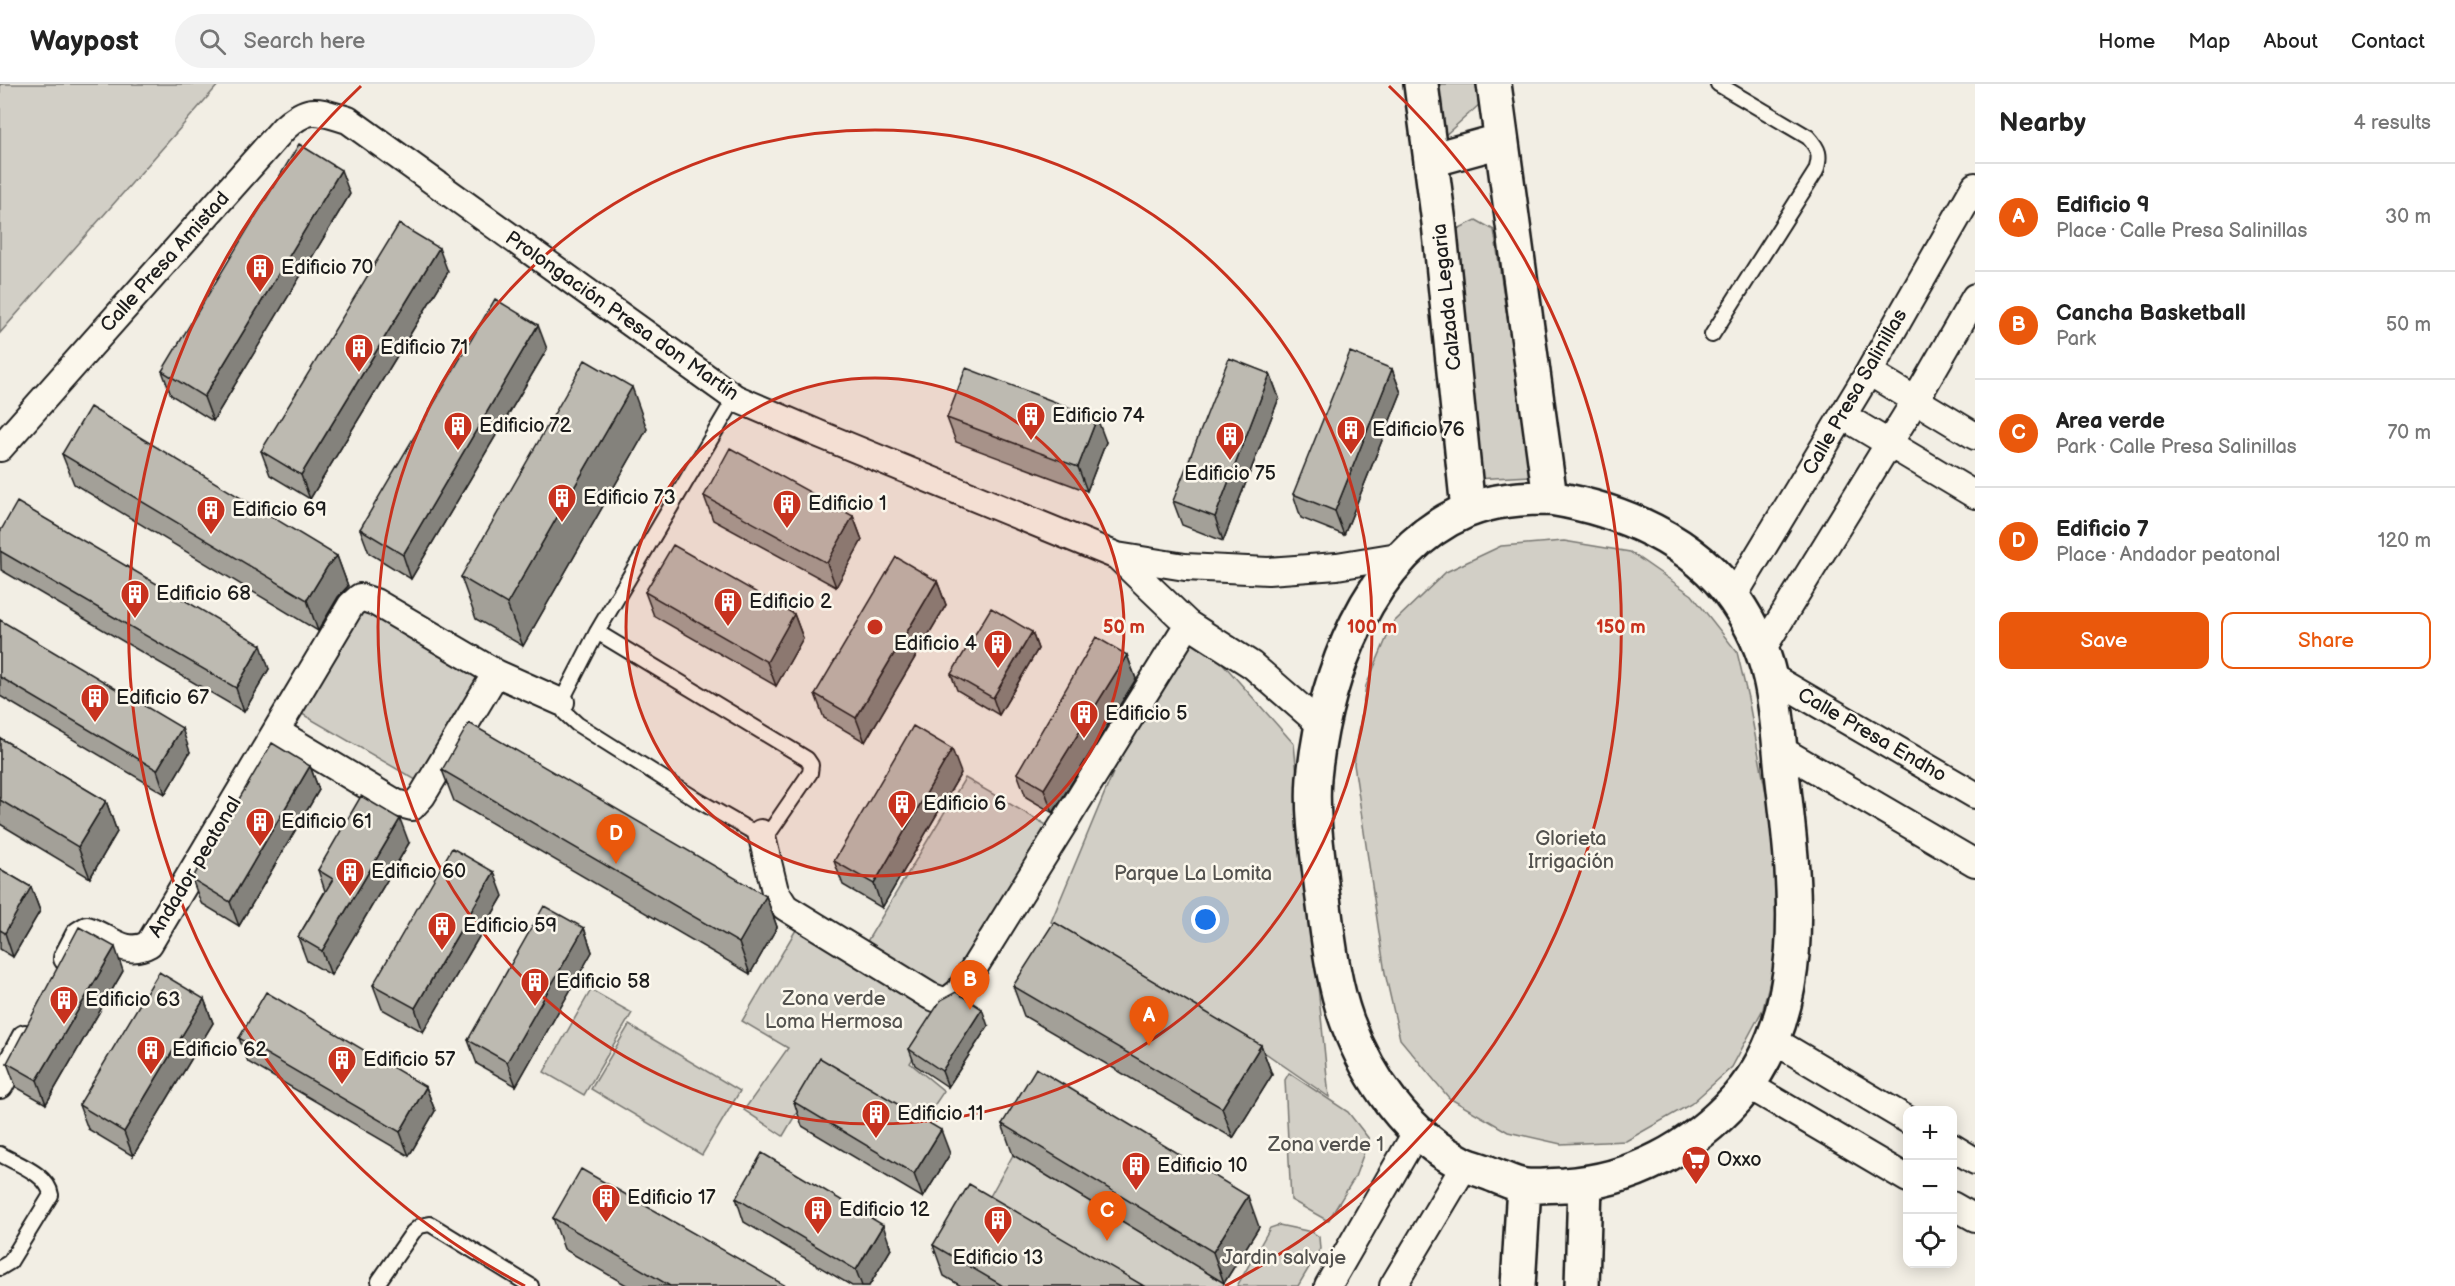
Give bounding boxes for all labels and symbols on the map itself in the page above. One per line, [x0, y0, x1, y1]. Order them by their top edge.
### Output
street label: Calle Presa Amistad [95, 187, 235, 337]
street label: Calzada Legaria [1427, 222, 1467, 372]
street label: Prolongación Presa don Martín [501, 226, 743, 406]
building icon: Edificio 70 [244, 252, 276, 294]
place label: Edificio 70 [281, 256, 373, 280]
street label: Calle Presa Salinillas [1798, 305, 1912, 479]
building icon: Edificio 71 [343, 332, 375, 374]
place label: Edificio 71 [380, 336, 468, 360]
building icon: Edificio 74 [1015, 400, 1047, 442]
place label: Edificio 74 [1052, 404, 1145, 428]
building icon: Edificio 72 [442, 410, 474, 452]
place label: Edificio 72 [479, 414, 571, 438]
building icon: Edificio 76 [1335, 414, 1367, 456]
place label: Edificio 76 [1372, 418, 1465, 442]
building icon: Edificio 75 [1214, 420, 1246, 462]
place label: Edificio 75 [1184, 462, 1276, 486]
building icon: Edificio 73 [546, 482, 578, 524]
place label: Edificio 73 [583, 486, 676, 510]
building icon: Edificio 1 [771, 488, 803, 530]
place label: Edificio 1 [808, 492, 887, 516]
building icon: Edificio 69 [195, 494, 227, 536]
place label: Edificio 69 [232, 498, 327, 522]
building icon: Edificio 68 [119, 578, 151, 620]
place label: Edificio 68 [156, 582, 251, 606]
building icon: Edificio 2 [712, 586, 744, 628]
place label: Edificio 2 [749, 590, 832, 614]
centre of rings [865, 617, 885, 637]
text: 50 m [1103, 617, 1145, 638]
text: 100 m [1347, 617, 1397, 638]
text: 150 m [1596, 617, 1646, 638]
building icon: Edificio 4 [982, 628, 1014, 670]
place label: Edificio 4 [894, 632, 977, 656]
building icon: Edificio 67 [79, 682, 111, 724]
street label: Calle Presa Endho [1793, 683, 1951, 787]
place label: Edificio 67 [116, 686, 209, 710]
building icon: Edificio 5 [1068, 698, 1100, 740]
place label: Edificio 5 [1105, 702, 1188, 726]
building icon: Edificio 6 [886, 788, 918, 830]
street label: Andador peatonal [143, 792, 247, 942]
place label: Edificio 6 [923, 792, 1006, 816]
building icon: Edificio 61 [244, 806, 276, 848]
place label: Edificio 61 [281, 810, 372, 834]
pin: D [596, 814, 636, 864]
park label: Glorieta Irrigación [1528, 827, 1614, 874]
building icon: Edificio 60 [334, 856, 366, 898]
place label: Edificio 60 [371, 860, 466, 884]
park label: Parque La Lomita [1114, 862, 1272, 886]
your location [1191, 905, 1220, 934]
building icon: Edificio 59 [426, 910, 458, 952]
place label: Edificio 59 [463, 914, 557, 938]
pin: B [950, 960, 990, 1010]
building icon: Edificio 58 [519, 966, 551, 1008]
place label: Edificio 58 [556, 970, 650, 994]
building icon: Edificio 63 [48, 984, 80, 1026]
park label: Zona verde Loma Hermosa [765, 987, 903, 1034]
place label: Edificio 63 [85, 988, 181, 1012]
pin: A [1130, 996, 1168, 1046]
building icon: Edificio 62 [135, 1034, 167, 1076]
place label: Edificio 62 [172, 1038, 267, 1062]
building icon: Edificio 57 [326, 1044, 358, 1086]
place label: Edificio 57 [363, 1048, 456, 1072]
building icon: Edificio 11 [860, 1098, 892, 1140]
place label: Edificio 11 [897, 1102, 984, 1126]
park label: Zona verde 1 [1267, 1133, 1384, 1157]
supermarket icon: Oxxo [1680, 1144, 1712, 1186]
place label: Oxxo [1717, 1148, 1762, 1172]
building icon: Edificio 10 [1120, 1150, 1152, 1192]
place label: Edificio 10 [1157, 1154, 1248, 1178]
building icon: Edificio 17 [590, 1182, 622, 1224]
place label: Edificio 17 [627, 1186, 716, 1210]
pin: C [1088, 1192, 1126, 1241]
building icon: Edificio 12 [802, 1194, 834, 1236]
place label: Edificio 12 [839, 1198, 930, 1222]
building icon: Edificio 13 [982, 1204, 1014, 1246]
place label: Edificio 13 [952, 1246, 1044, 1270]
park label: Jardin salvaje [1222, 1246, 1346, 1270]

